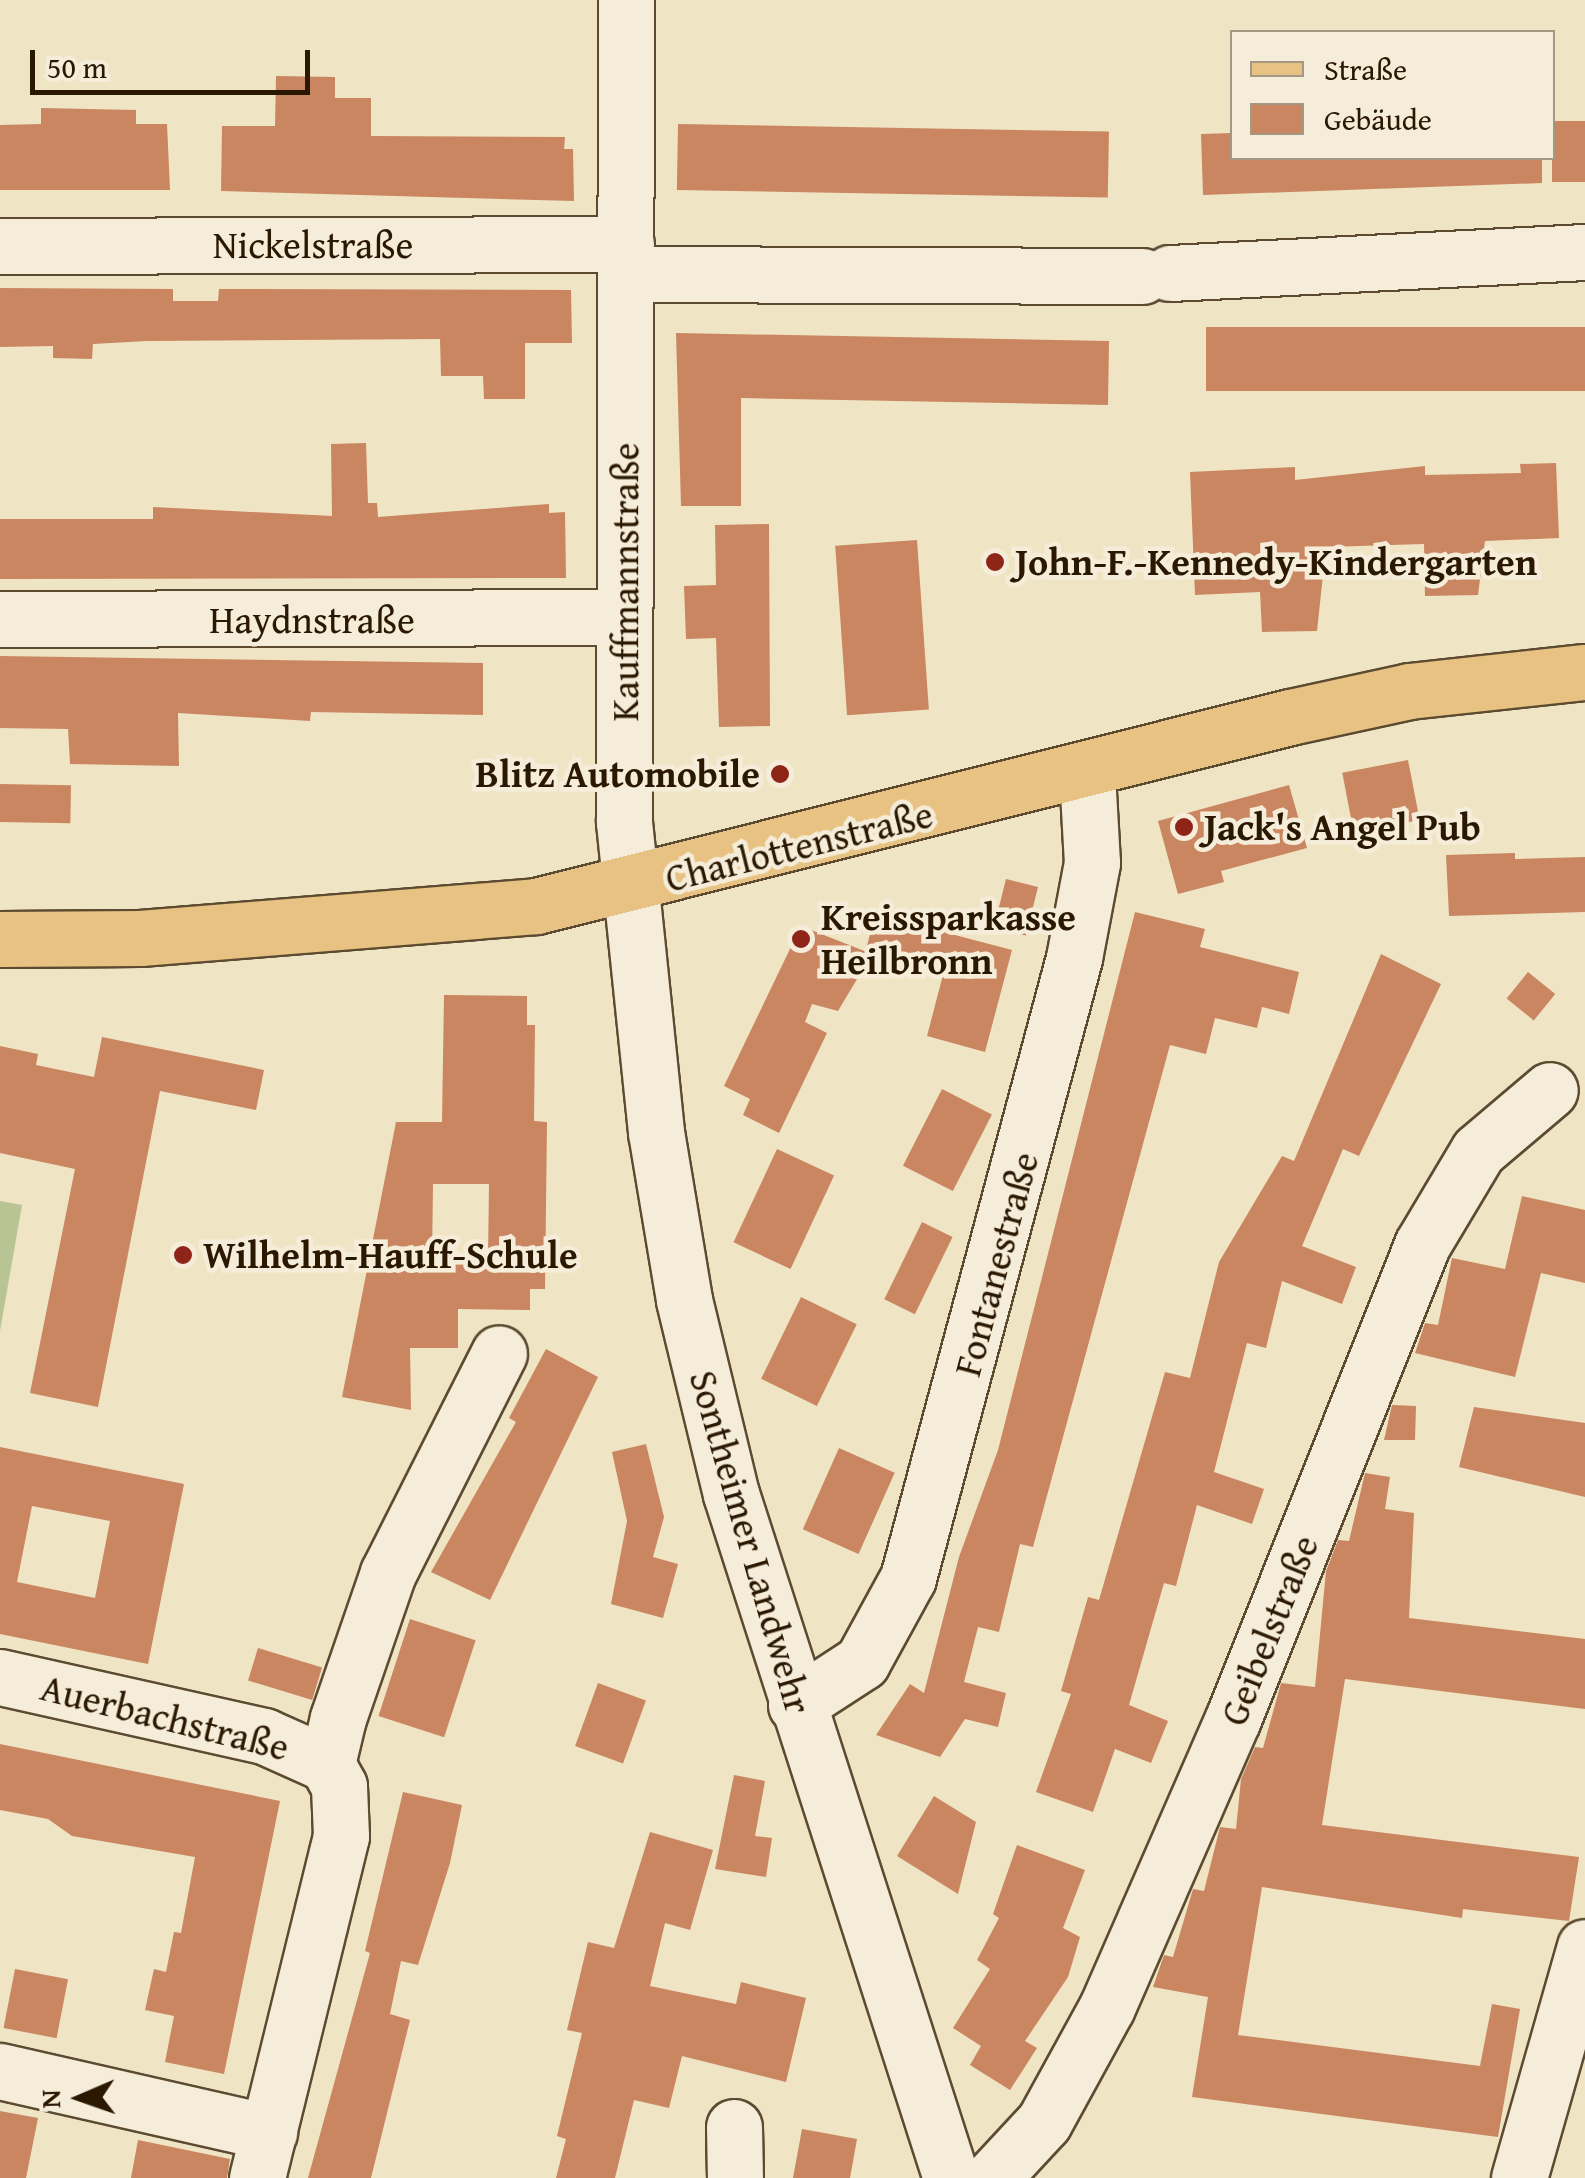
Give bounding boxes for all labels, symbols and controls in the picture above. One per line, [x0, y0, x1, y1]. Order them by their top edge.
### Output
scale bar [35, 30, 315, 92]
legend [1230, 30, 1555, 160]
text: 50 m [47, 45, 107, 89]
text: Straße [1324, 47, 1407, 91]
text: Gebäude [1324, 97, 1432, 141]
street label: Nickelstraße [213, 222, 413, 268]
street label: Kauffmannstraße [602, 443, 648, 721]
place label: John-F.-Kennedy-Kindergarten [1015, 539, 1537, 585]
marker: John-F.-Kennedy-Kindergarten [984, 551, 1006, 573]
street label: Haydnstraße [209, 597, 415, 643]
place label: Blitz Automobile [476, 751, 760, 797]
marker: Blitz Automobile [769, 763, 791, 785]
street label: Charlottenstraße [661, 791, 937, 901]
place label: Jack's Angel Pub [1204, 804, 1481, 850]
marker: Jack's Angel Pub [1173, 816, 1195, 838]
place label: Kreissparkasse Heilbronn [821, 894, 1076, 984]
marker: Kreissparkasse Heilbronn [790, 928, 812, 950]
street label: Fontanestraße [944, 1147, 1048, 1381]
place label: Wilhelm-Hauff-Schule [203, 1232, 578, 1278]
marker: Wilhelm-Hauff-Schule [172, 1244, 194, 1266]
street label: Sontheimer Landwehr [680, 1365, 822, 1719]
street label: Geibelstraße [1210, 1528, 1328, 1732]
street label: Auerbachstraße [36, 1664, 294, 1770]
north arrow [30, 2048, 130, 2148]
text: N [29, 2089, 70, 2109]

